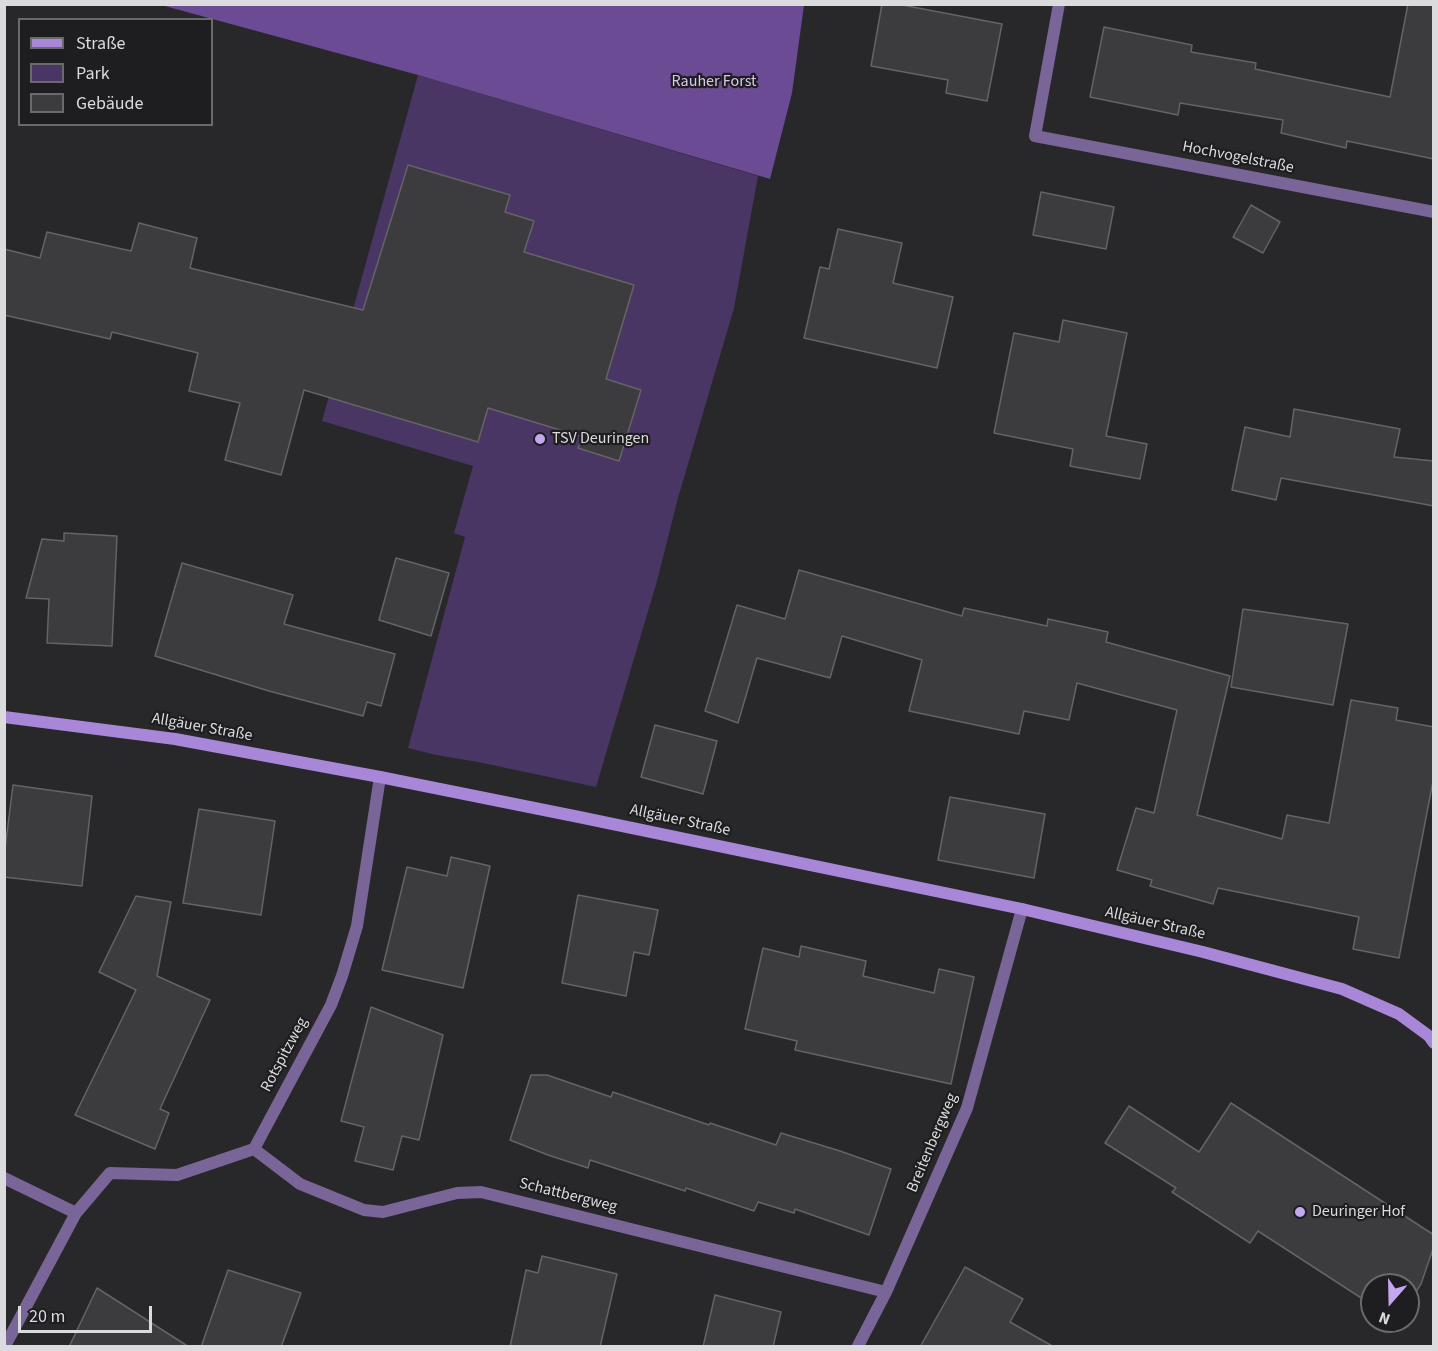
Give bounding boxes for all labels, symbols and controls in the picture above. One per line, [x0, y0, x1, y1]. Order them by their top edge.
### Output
legend [18, 18, 213, 126]
text: Straße [76, 31, 125, 56]
text: Park [76, 61, 110, 86]
park label: Rauher Forst [672, 72, 756, 92]
text: Gebäude [76, 91, 144, 116]
street label: Hochvogelstraße [1181, 138, 1295, 178]
place label: TSV Deuringen [552, 429, 649, 449]
marker: TSV Deuringen [533, 432, 547, 446]
street label: Allgäuer Straße [150, 710, 254, 746]
street label: Allgäuer Straße [628, 801, 732, 841]
street label: Allgäuer Straße [1103, 903, 1207, 945]
street label: Rotspitzweg [257, 1014, 313, 1096]
street label: Breitenbergweg [903, 1090, 963, 1196]
street label: Schattbergweg [517, 1175, 619, 1217]
place label: Deuringer Hof [1312, 1202, 1405, 1222]
marker: Deuringer Hof [1293, 1205, 1307, 1219]
north arrow [1360, 1273, 1420, 1333]
scale bar [21, 1294, 154, 1332]
text: 20 m [29, 1304, 65, 1329]
text: N [1376, 1306, 1393, 1330]

